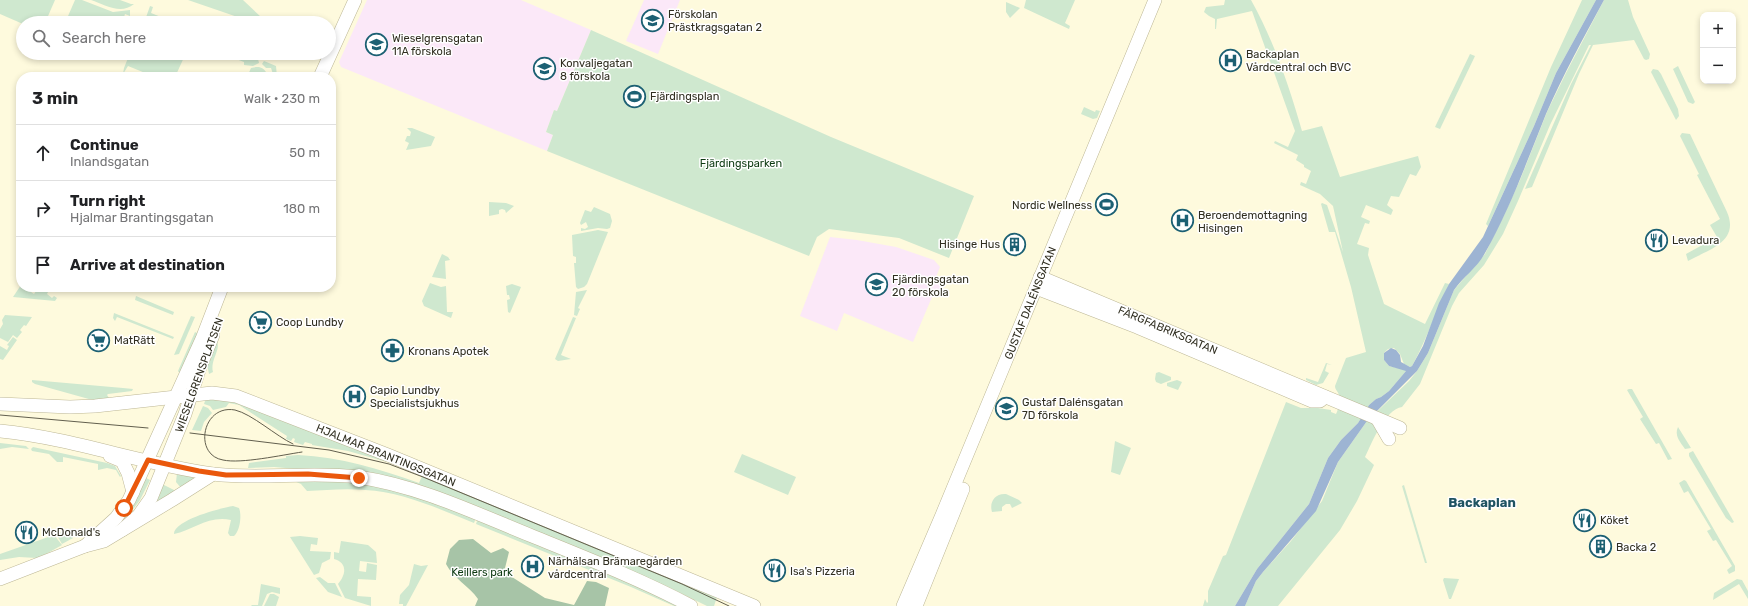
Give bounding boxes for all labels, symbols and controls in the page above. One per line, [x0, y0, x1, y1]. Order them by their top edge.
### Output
school or university icon: Förskolan Prästkragsgatan 2 [640, 7, 666, 33]
place label: Förskolan Prästkragsgatan 2 [668, 8, 762, 34]
map controls [1700, 12, 1736, 84]
button: + [1700, 12, 1736, 48]
search box [16, 16, 336, 60]
icon: search [30, 27, 52, 49]
text: Search here [62, 29, 146, 47]
school or university icon: Wieselgrensgatan 11A förskola [364, 31, 390, 57]
place label: Wieselgrensgatan 11A förskola [392, 32, 483, 58]
hospital icon: Backaplan Vårdcentral och BVC [1217, 47, 1243, 73]
place label: Backaplan Vårdcentral och BVC [1246, 48, 1351, 74]
button: − [1700, 48, 1736, 84]
school or university icon: Konvaljegatan 8 förskola [532, 56, 558, 82]
place label: Konvaljegatan 8 förskola [560, 57, 632, 83]
sports icon: Fjärdingsplan [622, 83, 648, 109]
text: 3 min [32, 88, 78, 108]
place label: Fjärdingsplan [650, 90, 719, 103]
text: Walk · 230 m [244, 91, 320, 106]
text: Continue [70, 136, 139, 154]
icon: ahead [32, 142, 54, 164]
text: 50 m [289, 145, 320, 160]
text: Inlandsgatan [70, 154, 149, 169]
park label: Fjärdingsparken [700, 157, 782, 170]
text: Turn right [70, 192, 145, 210]
sports icon: Nordic Wellness [1094, 192, 1120, 218]
icon: right [32, 198, 54, 220]
place label: Nordic Wellness [1012, 199, 1092, 212]
text: 180 m [283, 201, 320, 216]
hospital icon: Beroendemottagning Hisingen [1170, 208, 1196, 234]
place label: Beroendemottagning Hisingen [1198, 209, 1307, 235]
text: Hjalmar Brantingsgatan [70, 210, 214, 225]
restaurant icon: Levadura [1644, 227, 1670, 253]
building icon: Hisinge Hus [1002, 231, 1028, 257]
place label: Levadura [1672, 234, 1719, 247]
place label: Hisinge Hus [939, 238, 1000, 251]
street label: GUSTAF DALÉNSGATAN [1002, 245, 1059, 361]
icon: arrive [32, 254, 54, 276]
text: Arrive at destination [70, 256, 225, 274]
school or university icon: Fjärdingsgatan 20 förskola [864, 272, 890, 298]
place label: Fjärdingsgatan 20 förskola [892, 273, 969, 299]
street label: FÄRGFABRIKSGATAN [1116, 304, 1219, 357]
supermarket icon: Coop Lundby [247, 309, 273, 335]
street label: WIESELGRENSPLATSEN [173, 316, 226, 434]
place label: Coop Lundby [276, 316, 343, 329]
supermarket icon: MatRätt [85, 327, 111, 353]
place label: MatRätt [114, 334, 156, 347]
pharmacy icon: Kronans Apotek [380, 338, 406, 364]
place label: Kronans Apotek [408, 345, 489, 358]
hospital icon: Capio Lundby Specialistsjukhus [341, 383, 367, 409]
place label: Capio Lundby Specialistsjukhus [370, 384, 460, 410]
school or university icon: Gustaf Dalénsgatan 7D förskola [993, 395, 1019, 421]
place label: Gustaf Dalénsgatan 7D förskola [1022, 396, 1123, 422]
street label: HJALMAR BRANTINGSGATAN [314, 421, 458, 490]
route end [350, 469, 368, 487]
district label: Backaplan [1448, 495, 1516, 510]
route start [115, 499, 133, 517]
restaurant icon: Köket [1572, 507, 1598, 533]
place label: Köket [1600, 514, 1629, 527]
restaurant icon: McDonald's [13, 519, 39, 545]
place label: McDonald's [42, 526, 101, 539]
building icon: Backa 2 [1588, 534, 1614, 560]
place label: Backa 2 [1616, 541, 1656, 554]
hospital icon: Närhälsan Brämaregården vårdcentral [519, 554, 545, 580]
place label: Närhälsan Brämaregården vårdcentral [548, 555, 682, 581]
restaurant icon: Isa's Pizzeria [761, 558, 787, 584]
place label: Isa's Pizzeria [790, 565, 855, 578]
park label: Keillers park [451, 566, 513, 579]

